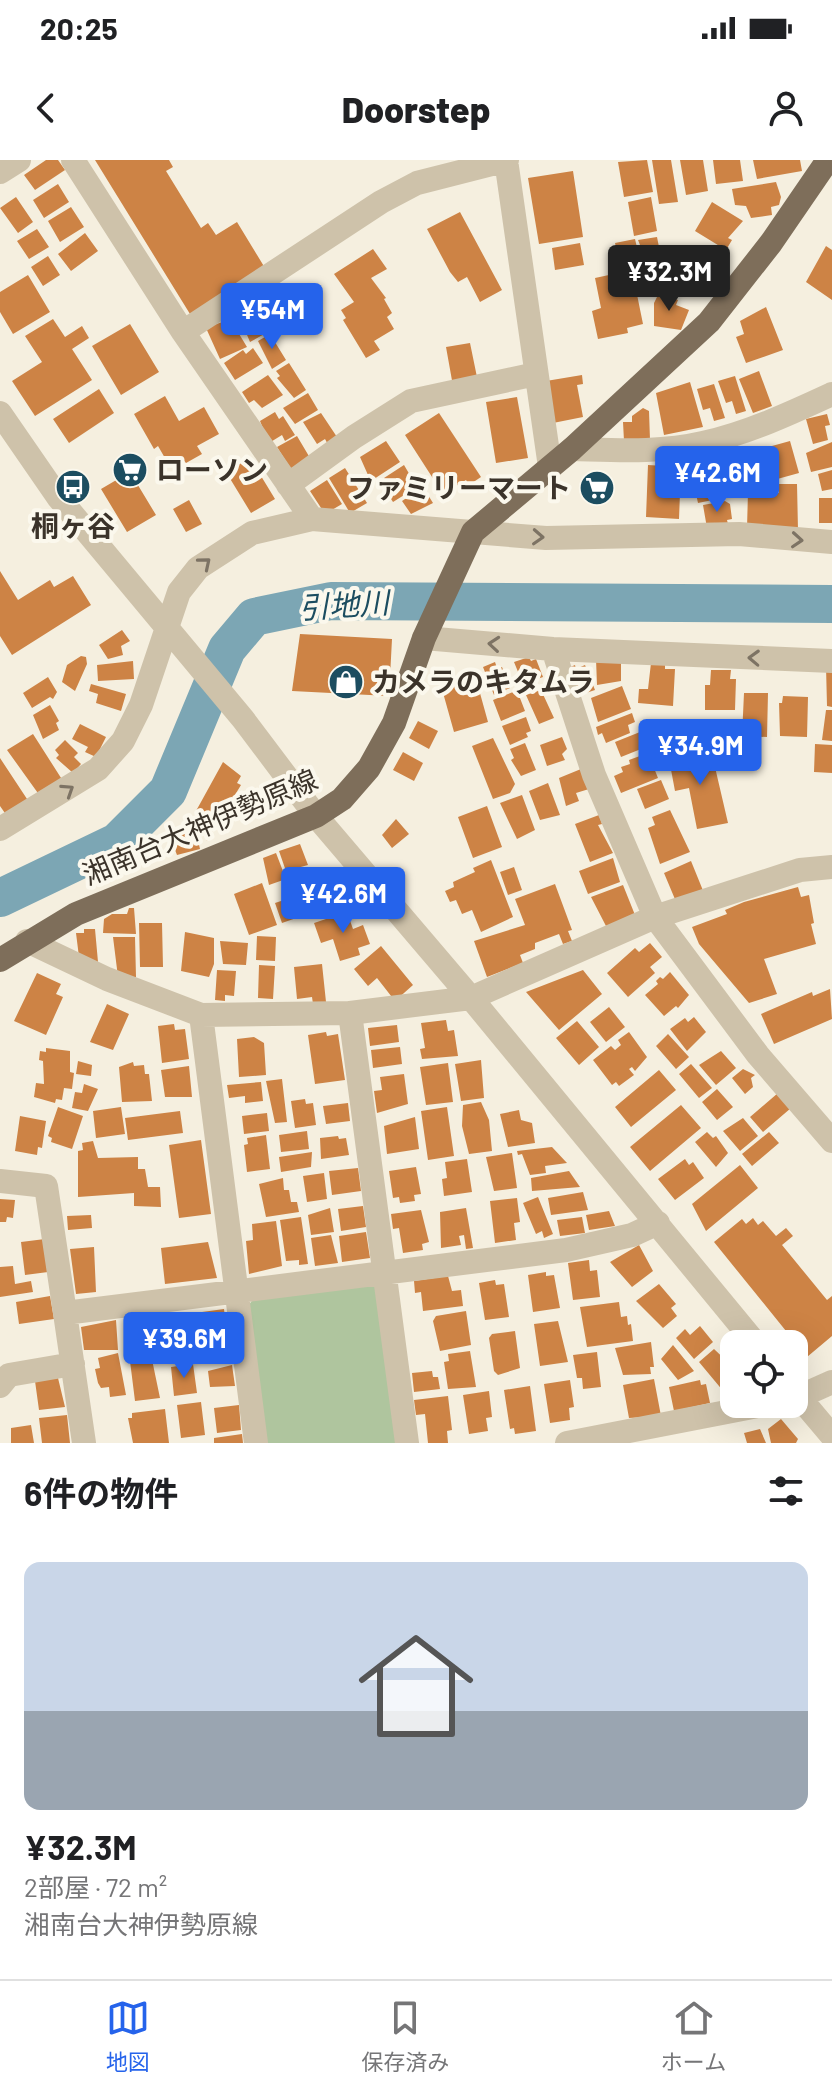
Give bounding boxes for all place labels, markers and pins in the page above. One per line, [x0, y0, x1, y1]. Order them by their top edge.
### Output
pin: ¥32.3M [604, 245, 734, 313]
pin: ¥54M [225, 283, 319, 351]
pin: ¥42.6M [652, 446, 782, 514]
supermarket icon: ローソン [111, 451, 149, 489]
place label: ローソン [156, 452, 268, 486]
bus stop icon: 桐ヶ谷 [54, 468, 92, 506]
supermarket icon: ファミリーマート [578, 469, 616, 507]
place label: ファミリーマート [347, 470, 571, 504]
place label: 桐ヶ谷 [31, 508, 115, 542]
shop icon: カメラのキタムラ [327, 663, 365, 701]
place label: カメラのキタムラ [372, 664, 595, 698]
pin: ¥34.9M [635, 719, 765, 787]
pin: ¥42.6M [278, 867, 408, 935]
pin: ¥39.6M [119, 1312, 249, 1380]

